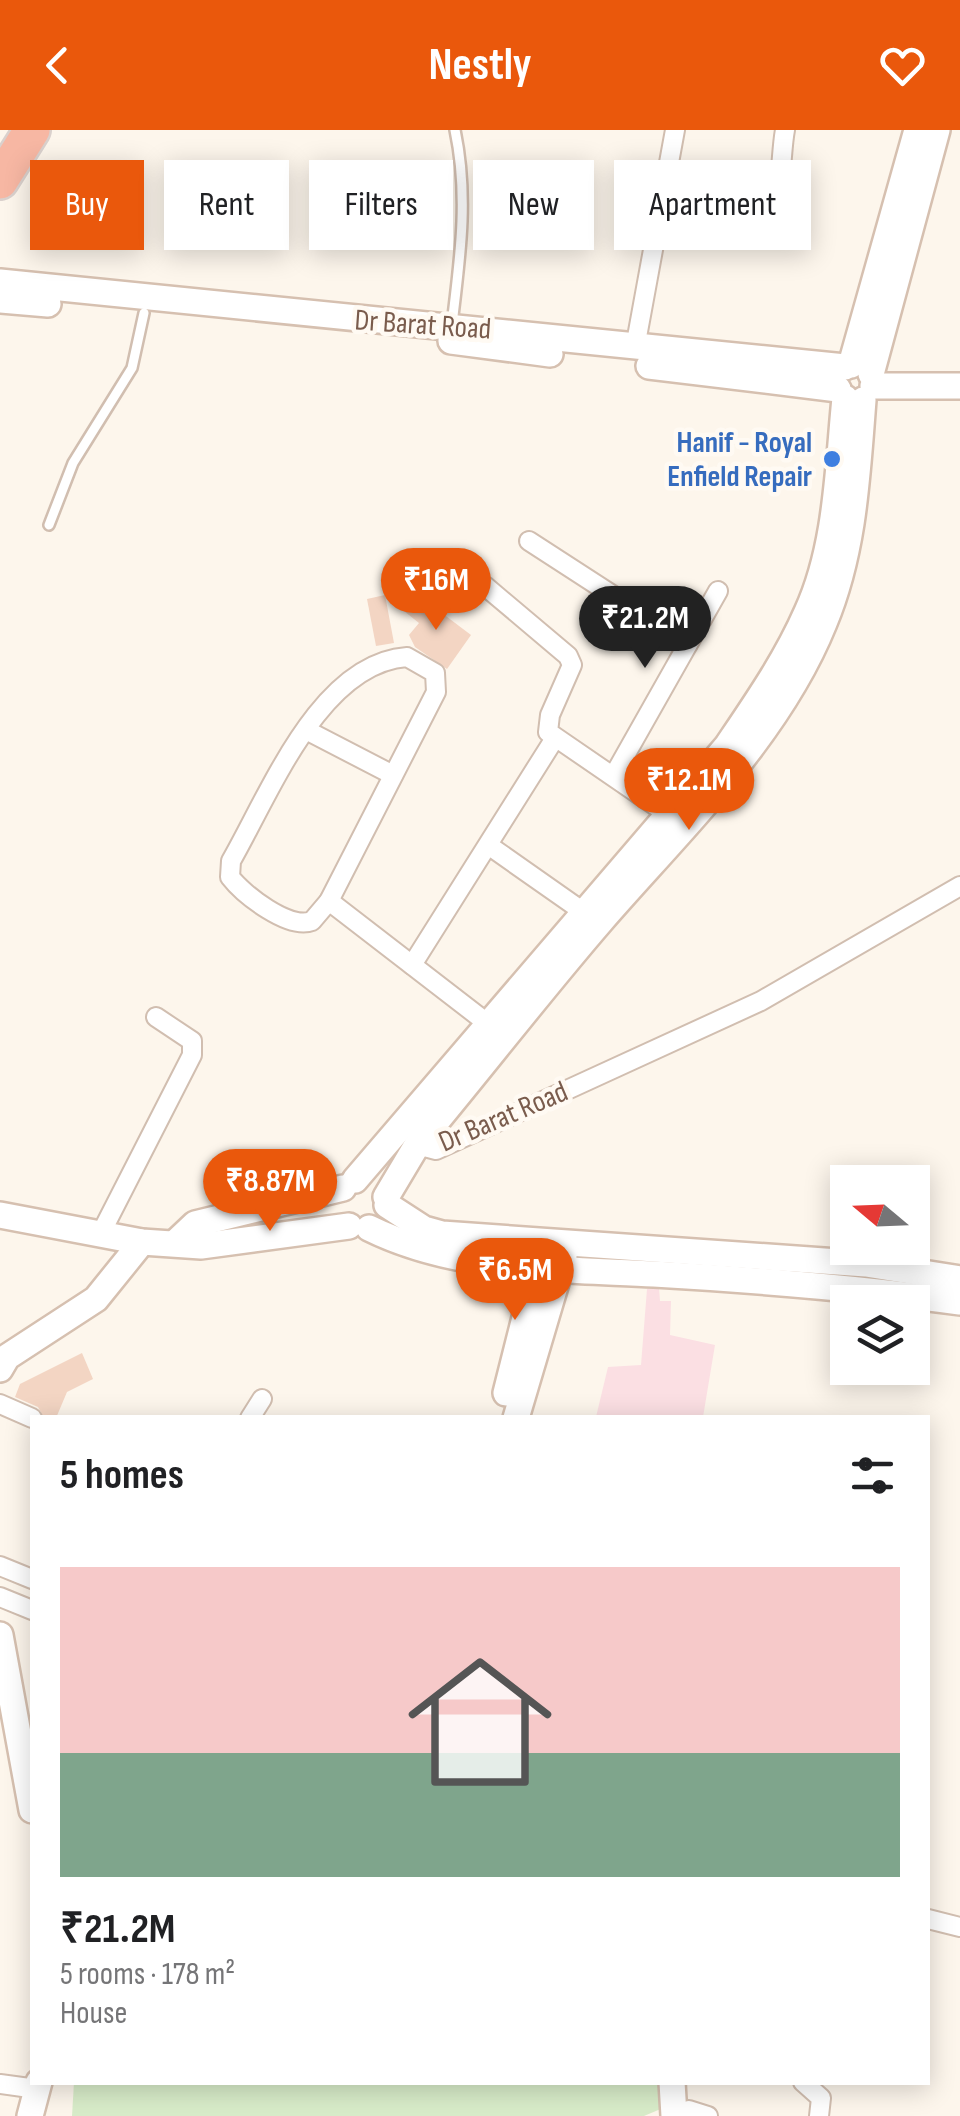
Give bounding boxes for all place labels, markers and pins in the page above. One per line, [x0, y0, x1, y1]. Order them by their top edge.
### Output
place label: Hanif - Royal Enfield Repair [667, 425, 812, 495]
marker: Hanif - Royal Enfield Repair [821, 448, 843, 470]
pin: ₹16M [377, 548, 495, 633]
pin: ₹21.2M [564, 586, 726, 671]
pin: ₹12.1M [608, 748, 770, 833]
pin: ₹8.87M [189, 1149, 351, 1234]
pin: ₹6.5M [445, 1238, 585, 1323]

